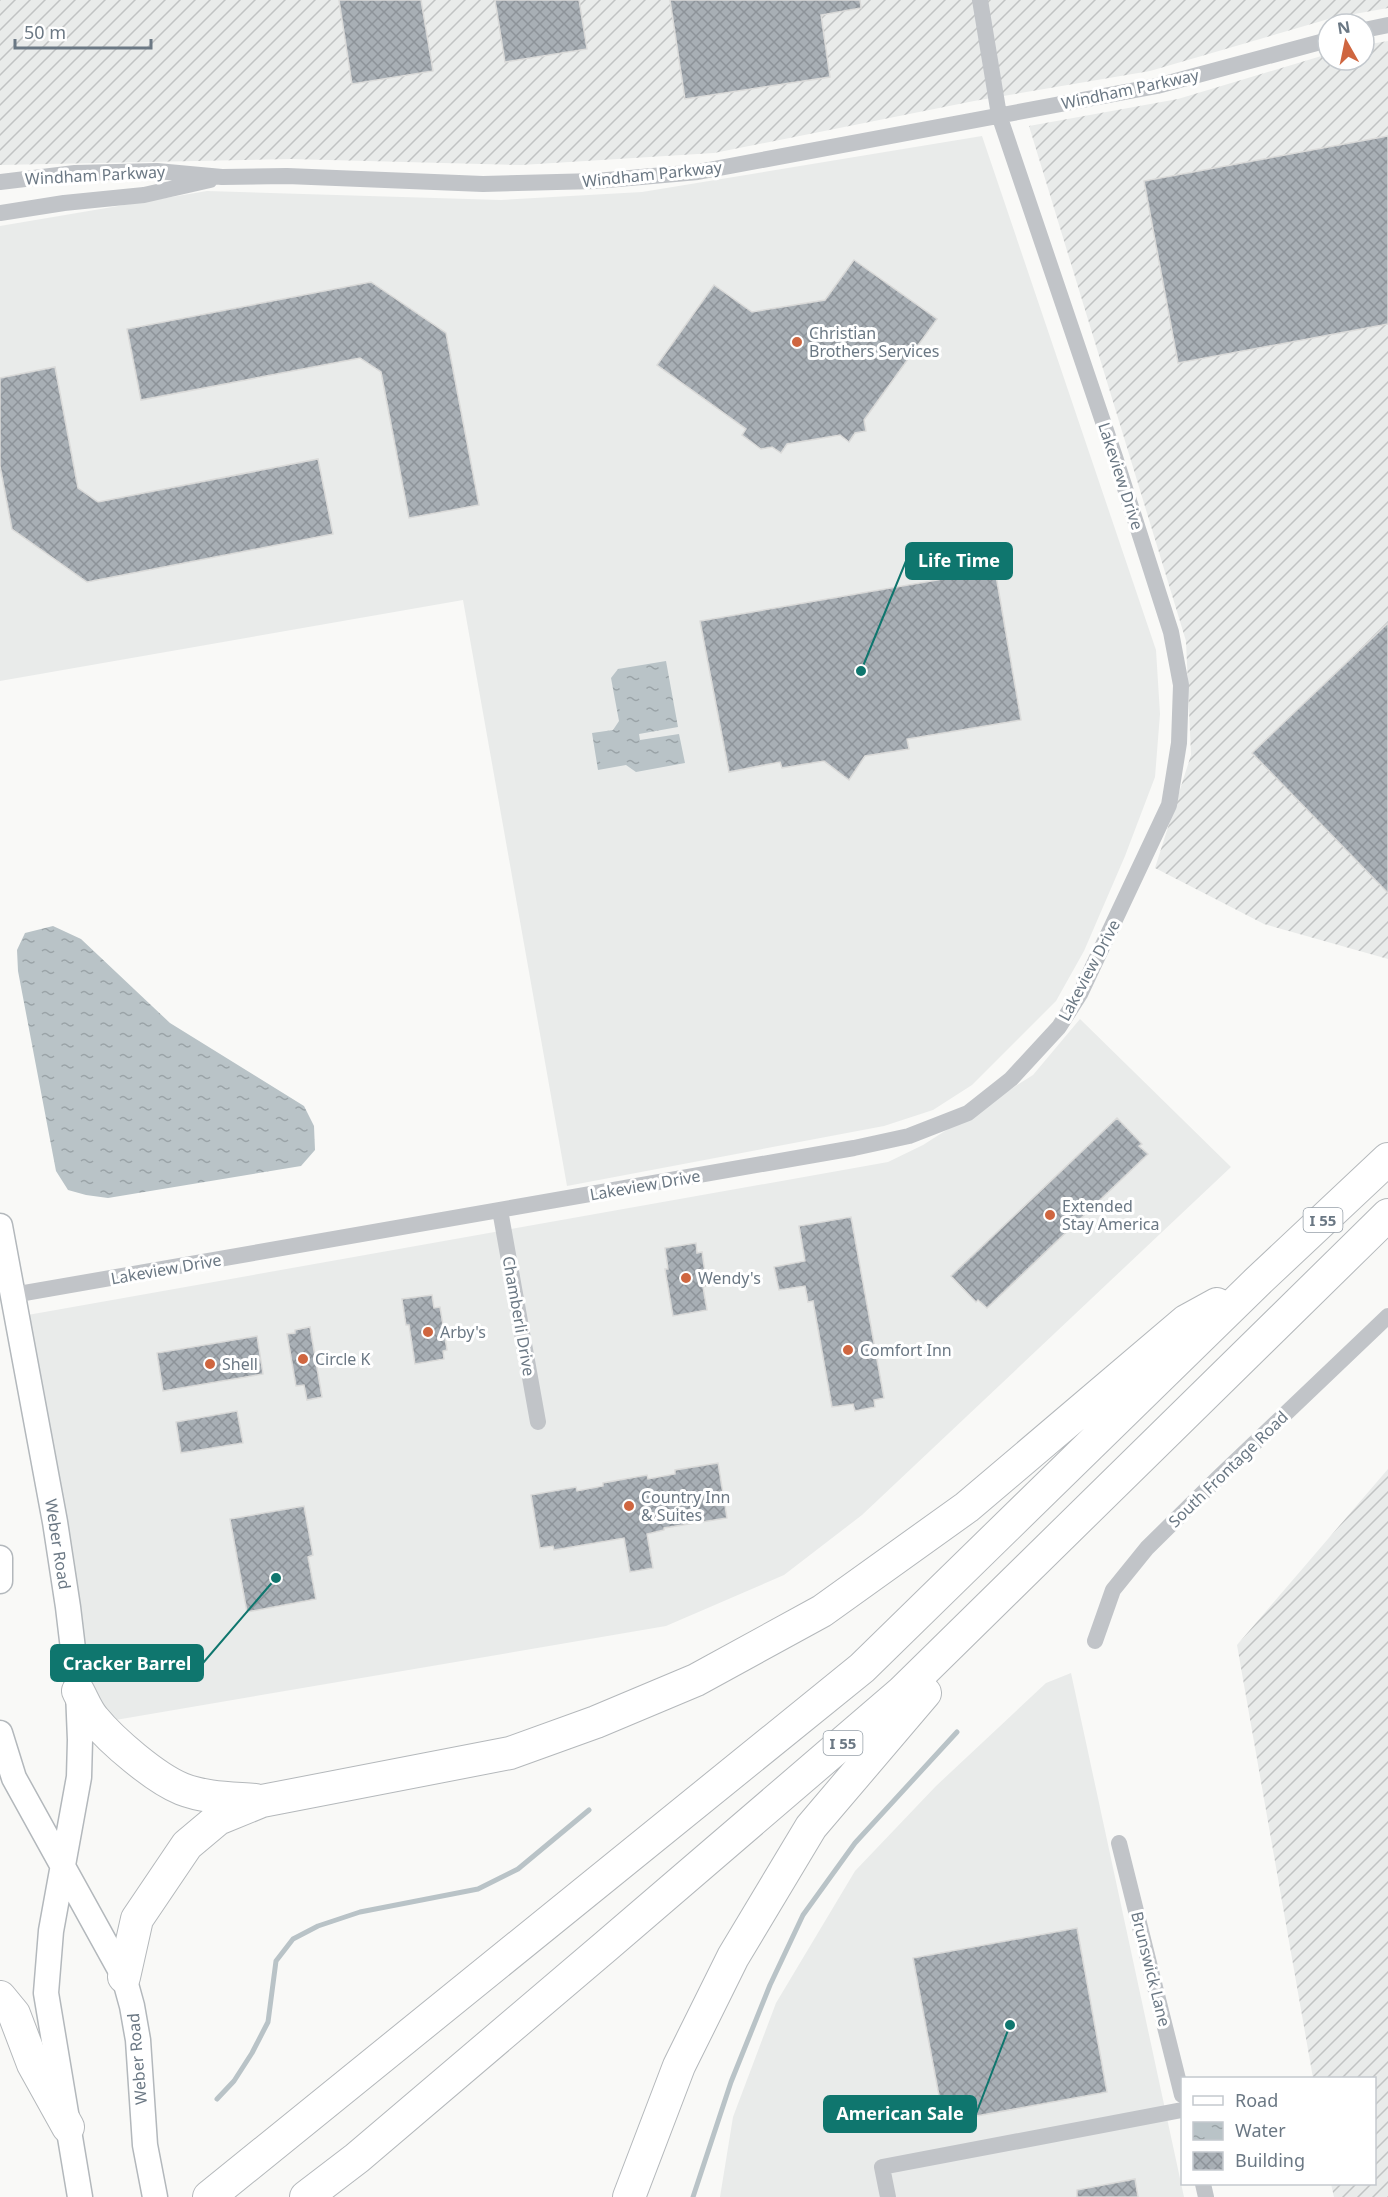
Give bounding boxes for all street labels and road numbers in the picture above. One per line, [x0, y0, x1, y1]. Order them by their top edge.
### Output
street label: Windham Parkway [1059, 63, 1202, 114]
street label: Windham Parkway [581, 156, 724, 192]
street label: Windham Parkway [24, 160, 166, 190]
street label: Lakeview Drive [1093, 419, 1149, 533]
street label: Lakeview Drive [1053, 915, 1125, 1025]
street label: Lakeview Drive [588, 1164, 702, 1206]
road number: I 55 [1304, 1208, 1342, 1232]
street label: Lakeview Drive [109, 1248, 223, 1290]
street label: Chamberli Drive [498, 1254, 540, 1378]
street label: South Frontage Road [1163, 1406, 1293, 1532]
street label: Weber Road [40, 1497, 76, 1591]
road number: I 55 [824, 1731, 862, 1755]
street label: Brunswick Lane [1126, 1909, 1176, 2029]
street label: Weber Road [122, 2012, 152, 2106]

